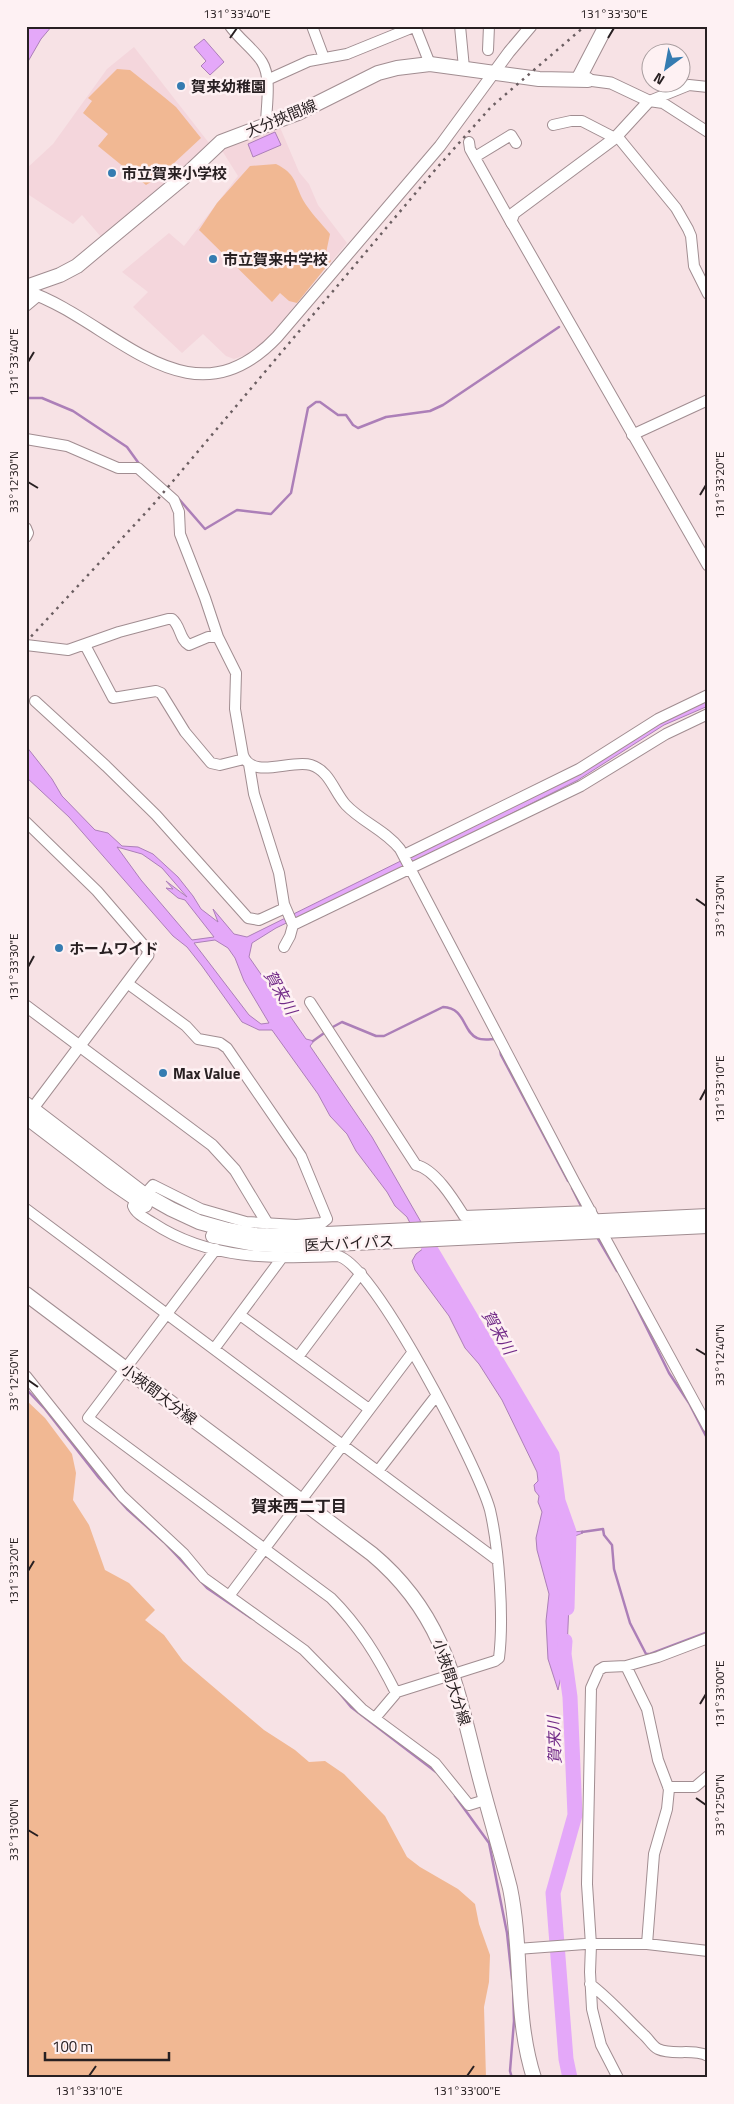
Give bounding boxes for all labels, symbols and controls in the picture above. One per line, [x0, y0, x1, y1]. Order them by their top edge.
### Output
text: 131°33'40"E [203, 4, 271, 23]
text: 131°33'30"E [580, 4, 648, 23]
north arrow [642, 42, 692, 92]
text: N [649, 68, 669, 91]
place label: 賀来幼稚園 [191, 75, 266, 98]
marker: 賀来幼稚園 [175, 80, 187, 92]
street label: 大分挾間線 [242, 93, 320, 143]
place label: 市立賀来小学校 [122, 162, 227, 185]
marker: 市立賀来小学校 [106, 167, 118, 179]
place label: 市立賀来中学校 [223, 248, 328, 271]
marker: 市立賀来中学校 [207, 253, 219, 265]
text: 131°33'40"E [4, 328, 23, 396]
text: 33°12'30"N [4, 451, 23, 513]
text: 131°33'20"E [710, 451, 729, 519]
text: 33°12'30"N [710, 875, 729, 937]
text: 131°33'30"E [4, 933, 23, 1001]
place label: ホームワイド [69, 937, 159, 960]
marker: ホームワイド [53, 942, 65, 954]
water label: 賀来川 [259, 965, 304, 1021]
text: 131°33'10"E [710, 1055, 729, 1123]
place label: Max Value [173, 1062, 241, 1085]
marker: Max Value [157, 1067, 169, 1079]
street label: 医大バイパス [304, 1229, 394, 1257]
water label: 賀来川 [477, 1305, 522, 1361]
text: 33°12'40"N [710, 1324, 729, 1386]
text: 33°12'50"N [4, 1349, 23, 1411]
street label: 小挾間大分線 [116, 1358, 202, 1430]
district label: 賀来西二丁目 [251, 1494, 347, 1518]
text: 131°33'20"E [4, 1537, 23, 1605]
street label: 小挾間大分線 [427, 1636, 477, 1728]
text: 131°33'00"E [710, 1660, 729, 1728]
water label: 賀来川 [541, 1714, 567, 1764]
text: 33°12'50"N [710, 1774, 729, 1836]
text: 33°13'00"N [4, 1799, 23, 1861]
scale bar [45, 2029, 169, 2061]
text: 100 m [52, 2035, 93, 2058]
text: 131°33'10"E [55, 2081, 123, 2100]
text: 131°33'00"E [433, 2081, 501, 2100]

